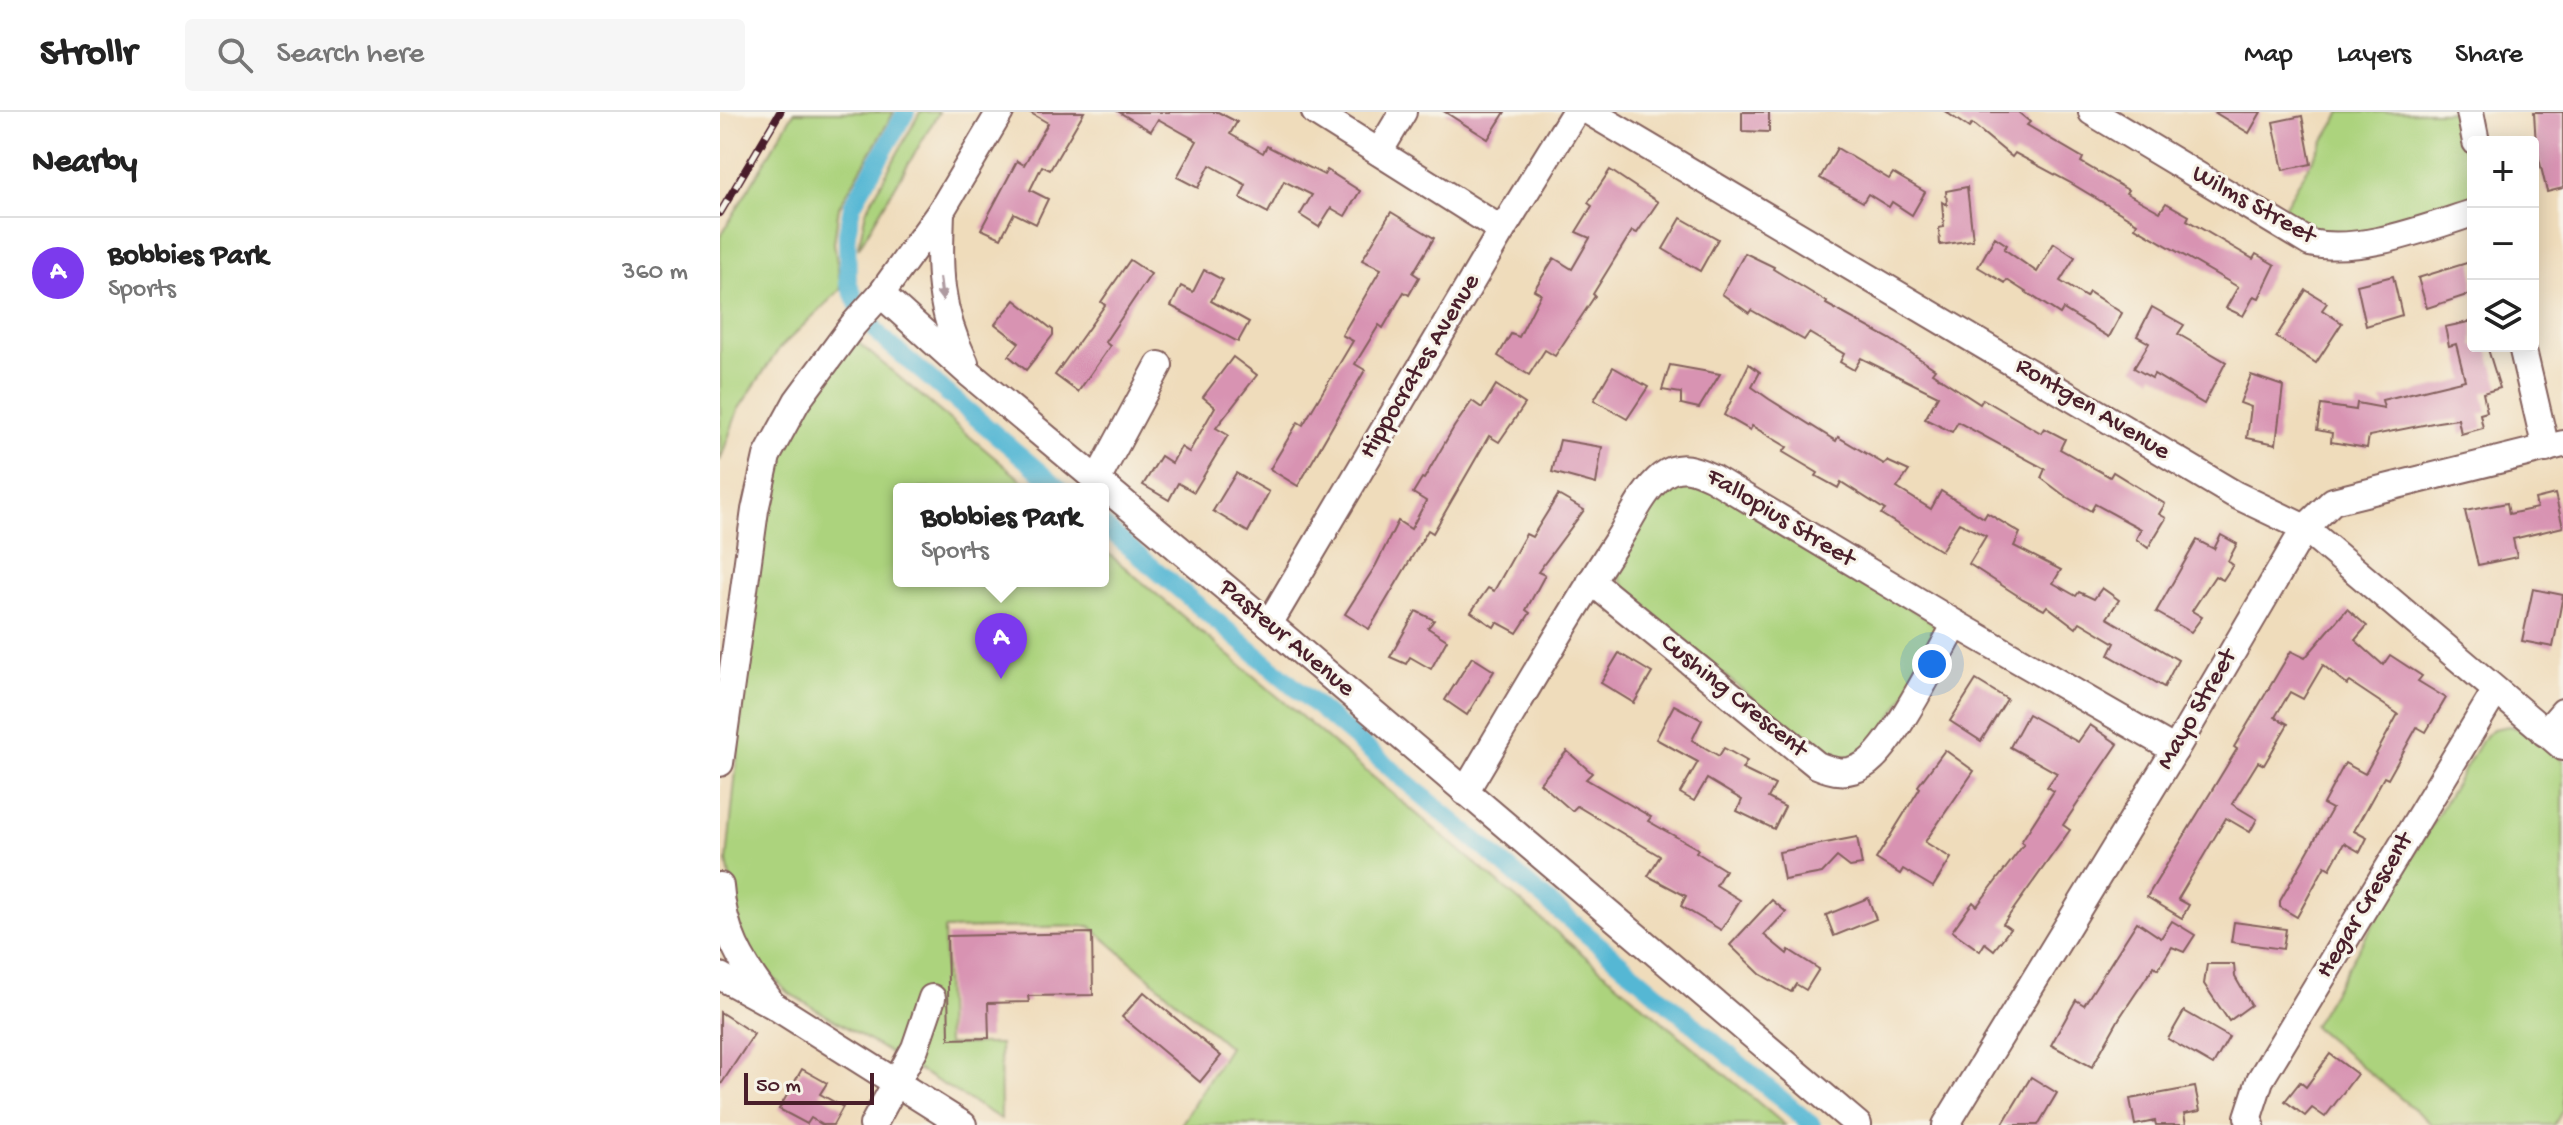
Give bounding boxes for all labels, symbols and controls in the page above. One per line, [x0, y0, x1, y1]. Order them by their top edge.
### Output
search box [185, 19, 745, 91]
text: Strollr [40, 33, 137, 77]
icon: search [213, 33, 257, 77]
text: Search here [277, 38, 424, 73]
text: Map [2244, 39, 2293, 72]
text: Layers [2337, 39, 2411, 72]
text: Share [2455, 39, 2523, 72]
map controls [2467, 136, 2539, 352]
button: + [2467, 136, 2539, 208]
text: Nearby [32, 144, 137, 184]
street label: Wilms Street [2186, 159, 2323, 254]
button: − [2467, 208, 2539, 280]
text: Bobbies Park [108, 240, 268, 275]
text: A [50, 258, 66, 289]
text: 360 m [622, 258, 688, 289]
street label: Hippocrates Avenue [1354, 269, 1489, 465]
text: Sports [108, 275, 176, 306]
one-way arrow [935, 277, 948, 302]
button: layers [2467, 280, 2539, 352]
street label: Rontgen Avenue [2009, 352, 2175, 469]
street label: Fallopius Street [1699, 462, 1862, 577]
popup [893, 483, 1109, 587]
text: Bobbies Park [921, 502, 1081, 537]
text: Sports [921, 537, 989, 568]
street label: Pasteur Avenue [1211, 572, 1361, 705]
pin: A [975, 613, 1027, 679]
street label: Cushing Crescent [1653, 628, 1815, 767]
street label: Mayo Street [2151, 642, 2246, 776]
your location [1912, 644, 1952, 684]
street label: Hegar Crescent [2310, 826, 2423, 984]
scale bar [744, 1069, 874, 1105]
text: 50 m [756, 1074, 801, 1100]

